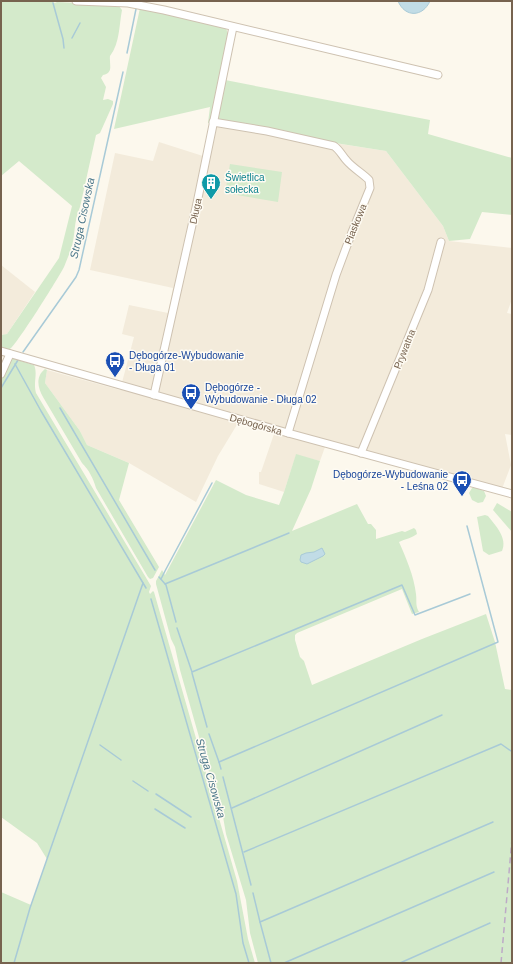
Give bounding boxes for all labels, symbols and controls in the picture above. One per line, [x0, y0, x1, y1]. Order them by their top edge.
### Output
place label: Świetlica sołecka [225, 171, 265, 195]
building icon: Świetlica sołecka [200, 172, 222, 200]
water label: Struga Cisowska [68, 176, 96, 260]
street label: Długa [187, 197, 204, 225]
street label: Piaskowa [342, 202, 369, 246]
street label: Prywatna [392, 327, 418, 371]
bus stop icon: Dębogórze-Wybudowanie - Długa 01 [104, 350, 126, 378]
place label: Dębogórze-Wybudowanie - Długa 01 [129, 350, 244, 373]
bus stop icon: Dębogórze - Wybudowanie - Długa 02 [180, 382, 202, 410]
place label: Dębogórze - Wybudowanie - Długa 02 [205, 382, 317, 405]
street label: Dębogórska [228, 412, 284, 437]
place label: Dębogórze-Wybudowanie - Leśna 02 [333, 469, 448, 492]
bus stop icon: Dębogórze-Wybudowanie - Leśna 02 [451, 469, 473, 497]
water label: Struga Cisowska [194, 737, 228, 819]

